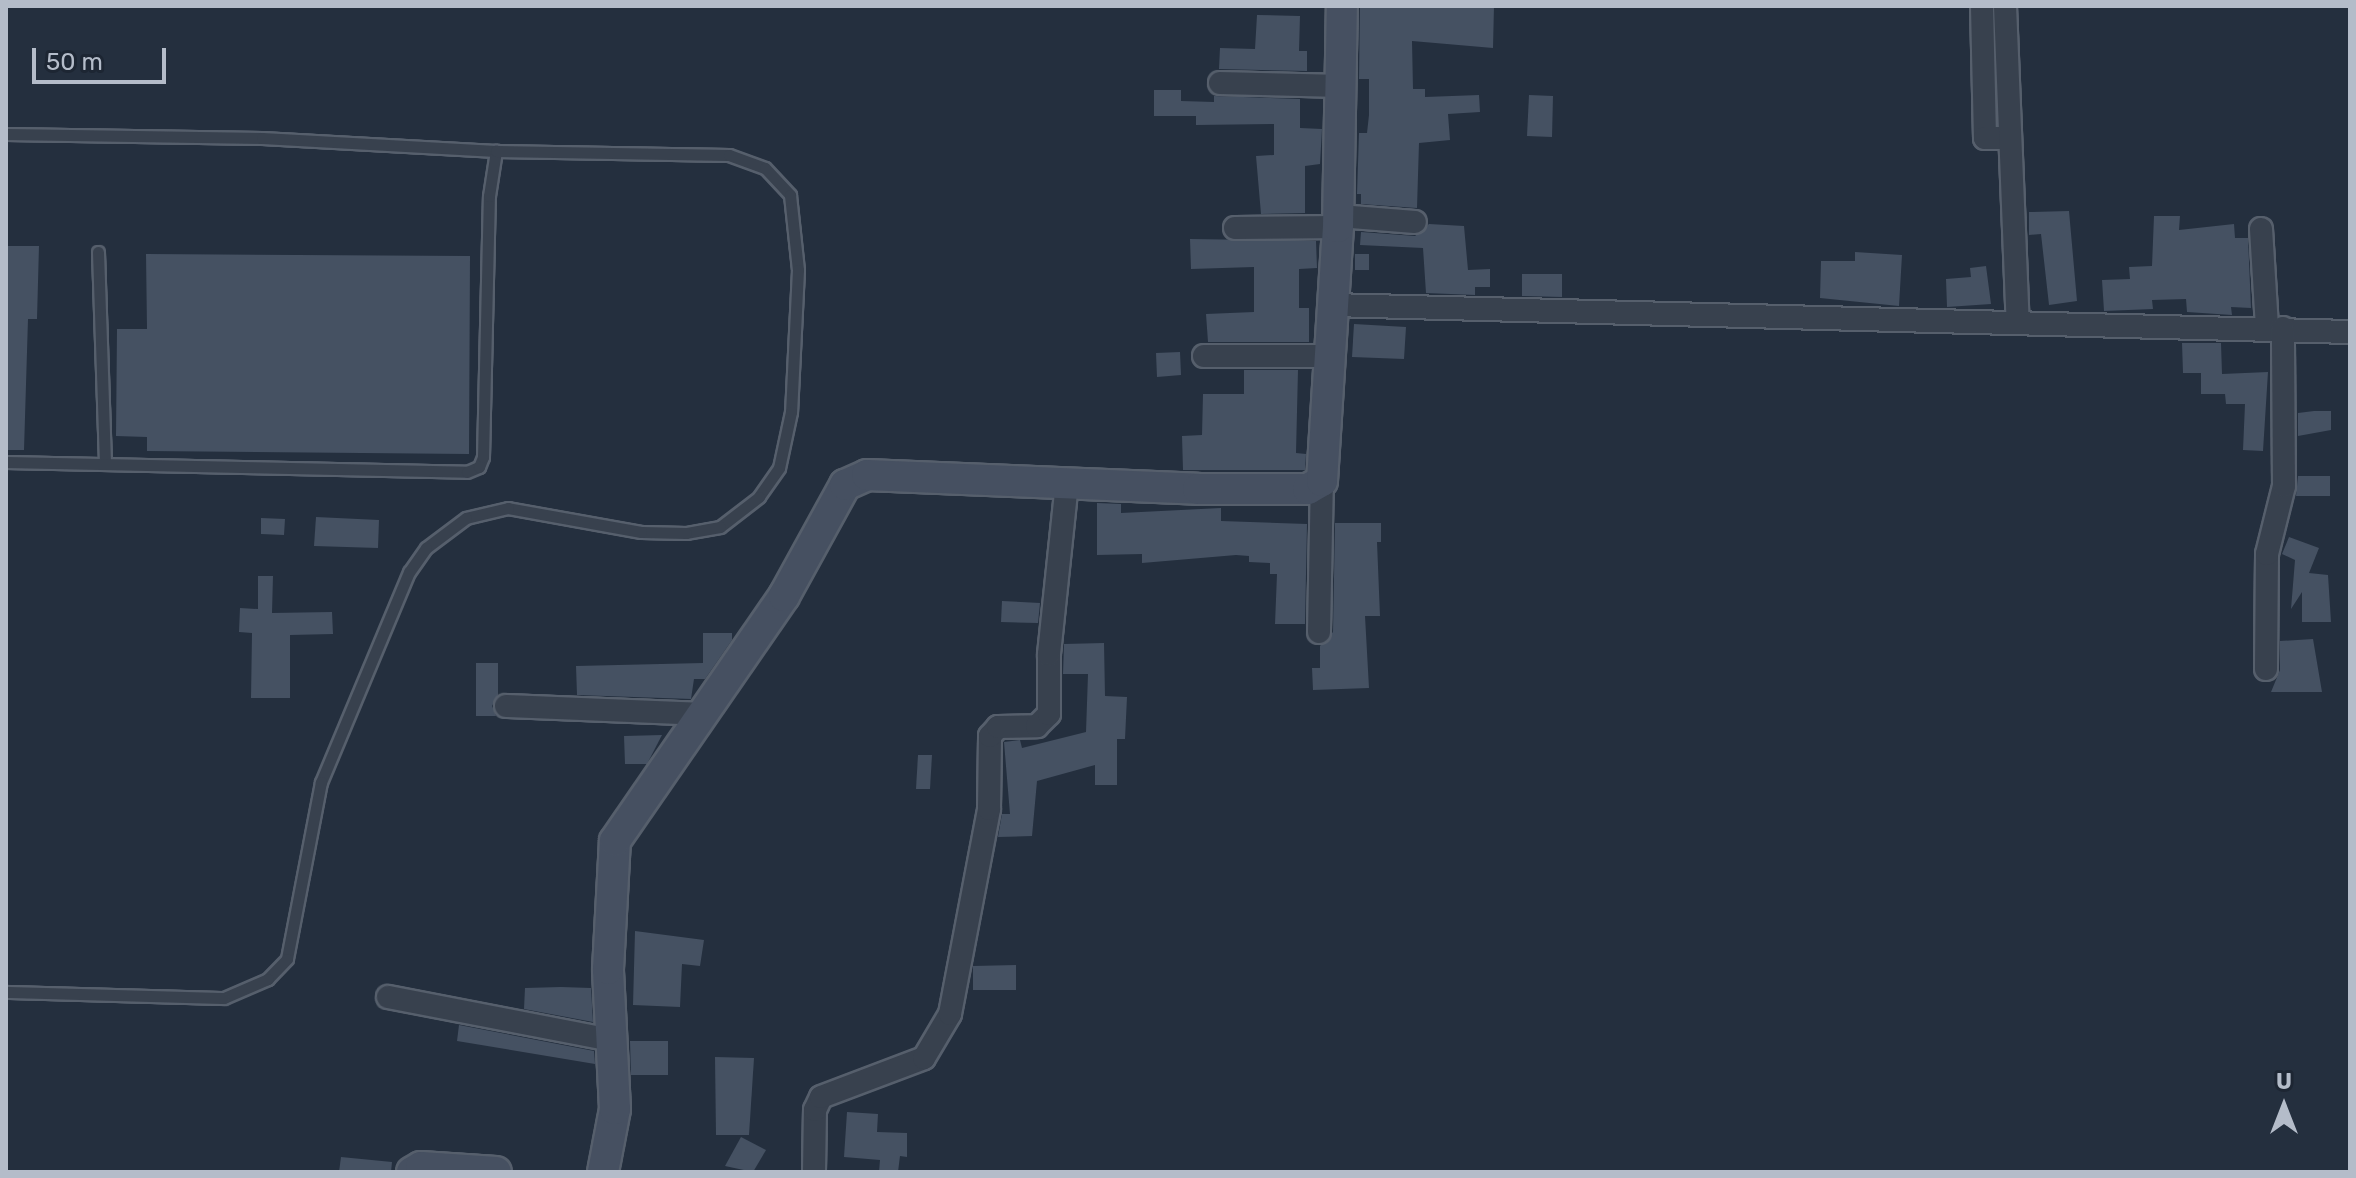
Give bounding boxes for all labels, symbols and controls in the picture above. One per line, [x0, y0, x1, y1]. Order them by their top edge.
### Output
scale bar [36, 32, 170, 82]
text: 50 m [46, 48, 103, 76]
north arrow [2244, 1066, 2324, 1146]
text: U [2276, 1068, 2292, 1095]

